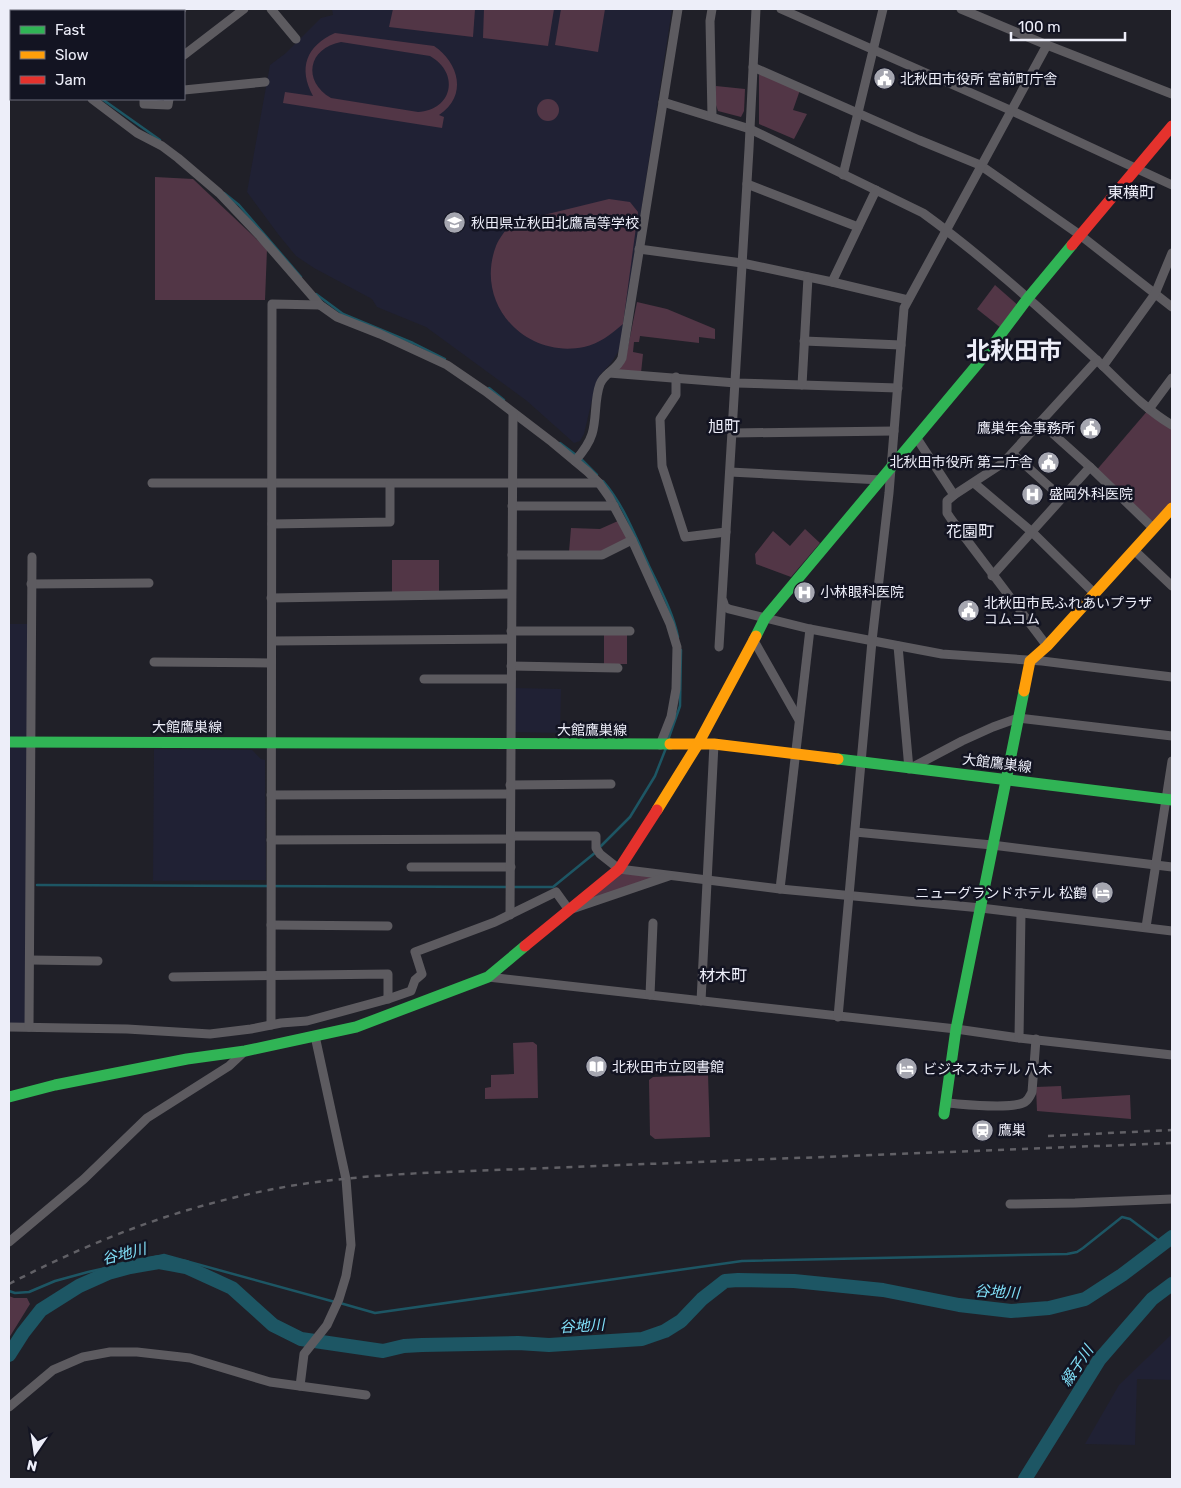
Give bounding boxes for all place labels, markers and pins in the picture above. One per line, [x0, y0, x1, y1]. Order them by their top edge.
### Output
public building icon: 北秋田市役所 宮前町庁舎 [872, 67, 896, 91]
place label: 北秋田市役所 宮前町庁舎 [900, 71, 1057, 88]
school or university icon: 秋田県立秋田北鷹高等学校 [443, 211, 467, 235]
place label: 秋田県立秋田北鷹高等学校 [471, 215, 639, 232]
public building icon: 鷹巣年金事務所 [1079, 416, 1103, 440]
place label: 鷹巣年金事務所 [977, 420, 1075, 437]
public building icon: 北秋田市役所 第二庁舎 [1037, 450, 1061, 474]
place label: 北秋田市役所 第二庁舎 [890, 454, 1033, 471]
hospital icon: 盛岡外科医院 [1021, 482, 1045, 506]
place label: 盛岡外科医院 [1049, 486, 1133, 503]
hospital icon: 小林眼科医院 [792, 580, 816, 604]
place label: 小林眼科医院 [820, 584, 904, 601]
place label: 北秋田市民ふれあいプラザ コムコム [984, 595, 1152, 628]
public building icon: 北秋田市民ふれあいプラザ コムコム [956, 599, 980, 623]
hotel icon: ニューグランドホテル 松鶴 [1091, 881, 1115, 905]
place label: ニューグランドホテル 松鶴 [916, 885, 1087, 902]
library icon: 北秋田市立図書館 [584, 1055, 608, 1079]
hotel icon: ビジネスホテル 八木 [895, 1057, 919, 1081]
place label: 北秋田市立図書館 [612, 1059, 724, 1076]
place label: ビジネスホテル 八木 [923, 1061, 1052, 1078]
station icon: 鷹巣 [970, 1118, 994, 1142]
place label: 鷹巣 [998, 1122, 1026, 1139]

